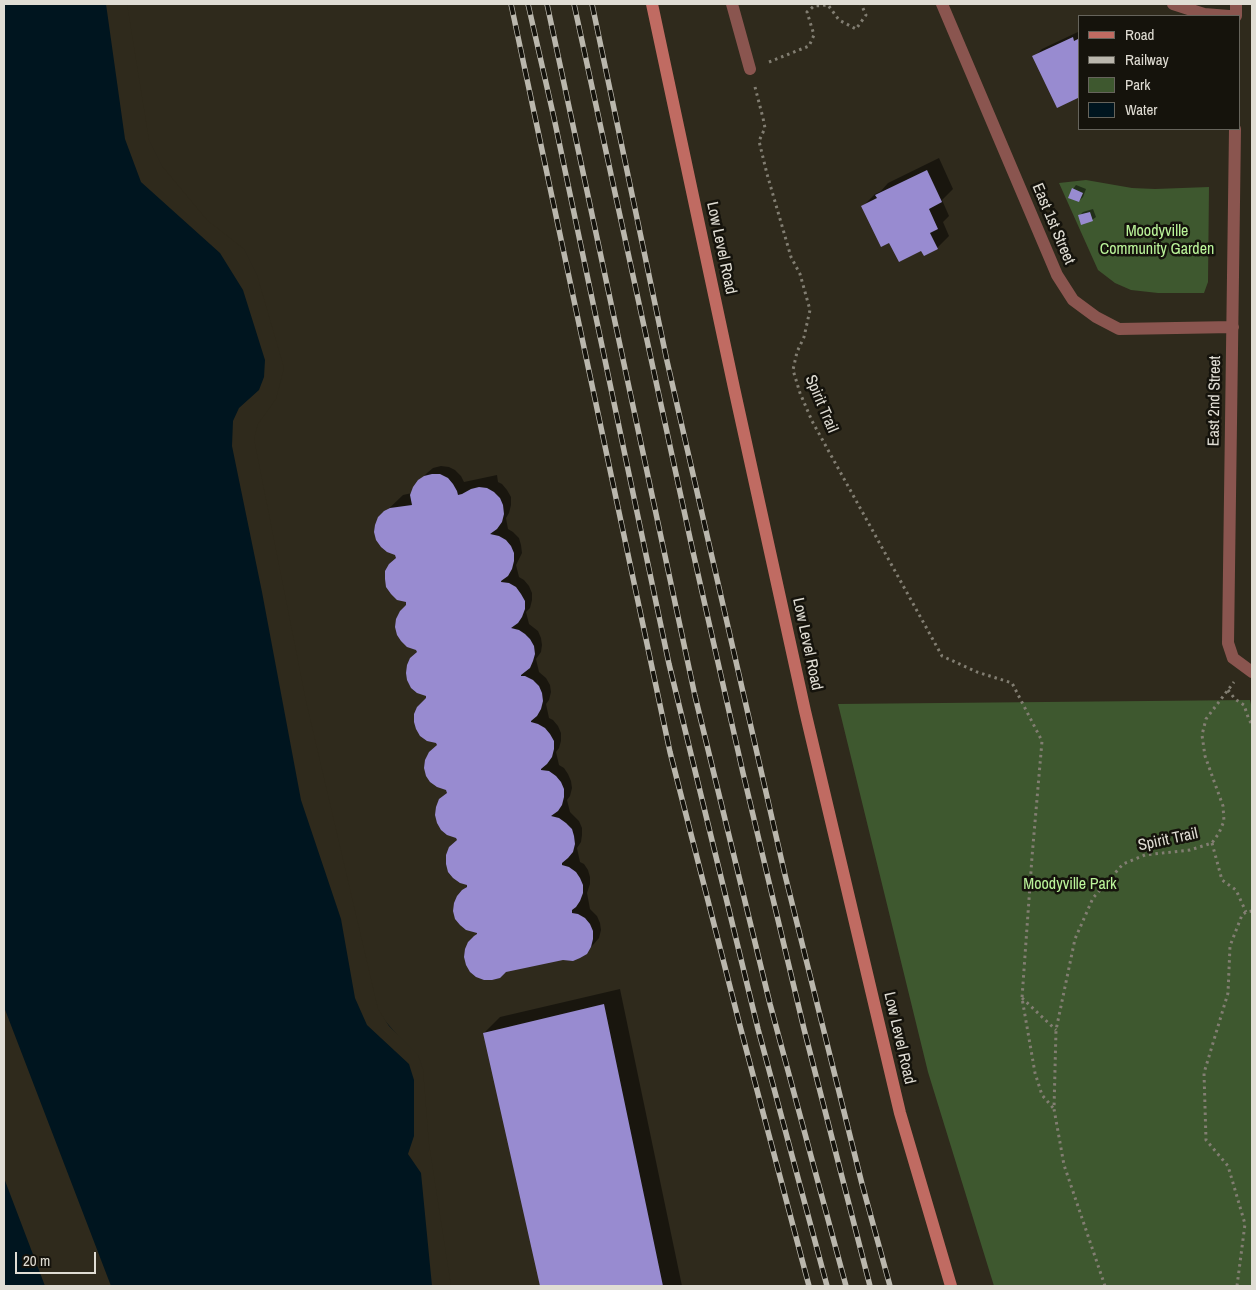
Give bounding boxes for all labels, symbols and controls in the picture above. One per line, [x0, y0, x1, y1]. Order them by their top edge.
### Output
legend [1078, 15, 1241, 130]
text: Road [1125, 24, 1154, 45]
text: Railway [1125, 49, 1169, 70]
text: Park [1125, 74, 1150, 95]
text: Water [1125, 99, 1157, 120]
street label: East 1st Street [1027, 181, 1079, 267]
street label: Low Level Road [702, 200, 740, 296]
park label: Moodyville Community Garden [1100, 222, 1214, 260]
street label: East 2nd Street [1205, 356, 1225, 446]
street label: Spirit Trail [800, 372, 842, 436]
street label: Low Level Road [788, 596, 826, 692]
street label: Spirit Trail [1136, 824, 1200, 856]
park label: Moodyville Park [1023, 875, 1117, 895]
street label: Low Level Road [879, 990, 919, 1086]
scale bar [18, 1242, 99, 1274]
text: 20 m [23, 1250, 50, 1271]

